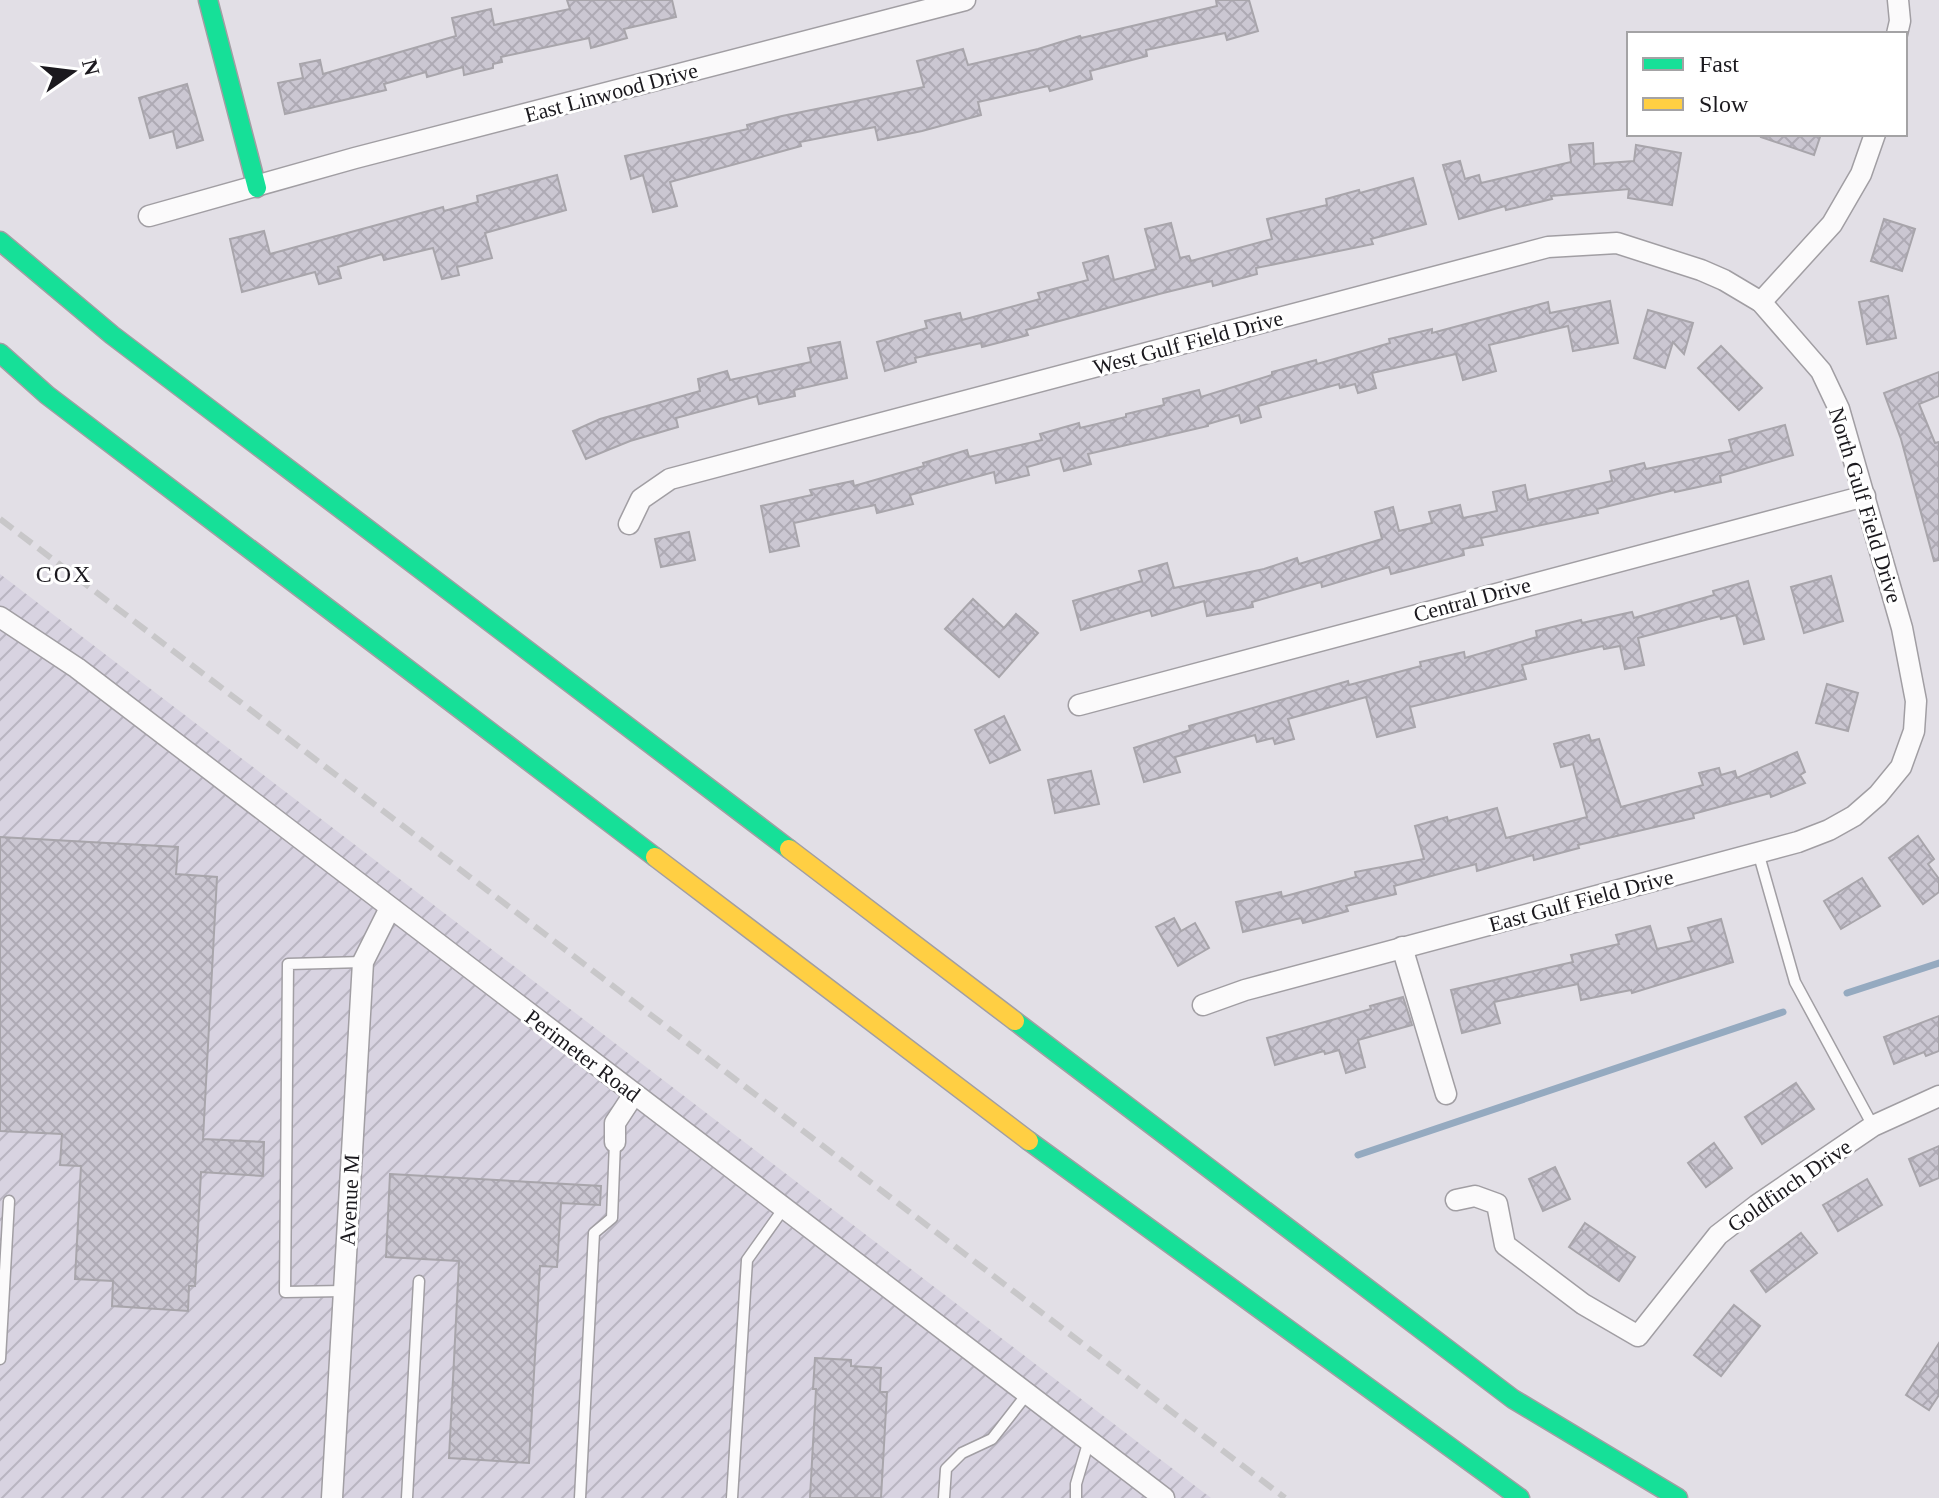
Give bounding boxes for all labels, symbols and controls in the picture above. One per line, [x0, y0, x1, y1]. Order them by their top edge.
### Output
north arrow [32, 32, 112, 112]
legend [1627, 32, 1907, 136]
text: Fast [1699, 51, 1739, 77]
text: N [77, 57, 105, 78]
street label: East Linwood Drive [522, 57, 701, 128]
text: Slow [1699, 91, 1749, 117]
street label: West Gulf Field Drive [1090, 305, 1286, 380]
street label: North Gulf Field Drive [1824, 404, 1907, 606]
district label: COX [36, 561, 92, 587]
street label: Central Drive [1411, 572, 1533, 627]
street label: East Gulf Field Drive [1486, 864, 1676, 937]
street label: Perimeter Road [520, 1004, 645, 1107]
street label: Goldfinch Drive [1723, 1134, 1856, 1237]
street label: Avenue M [335, 1154, 364, 1247]

